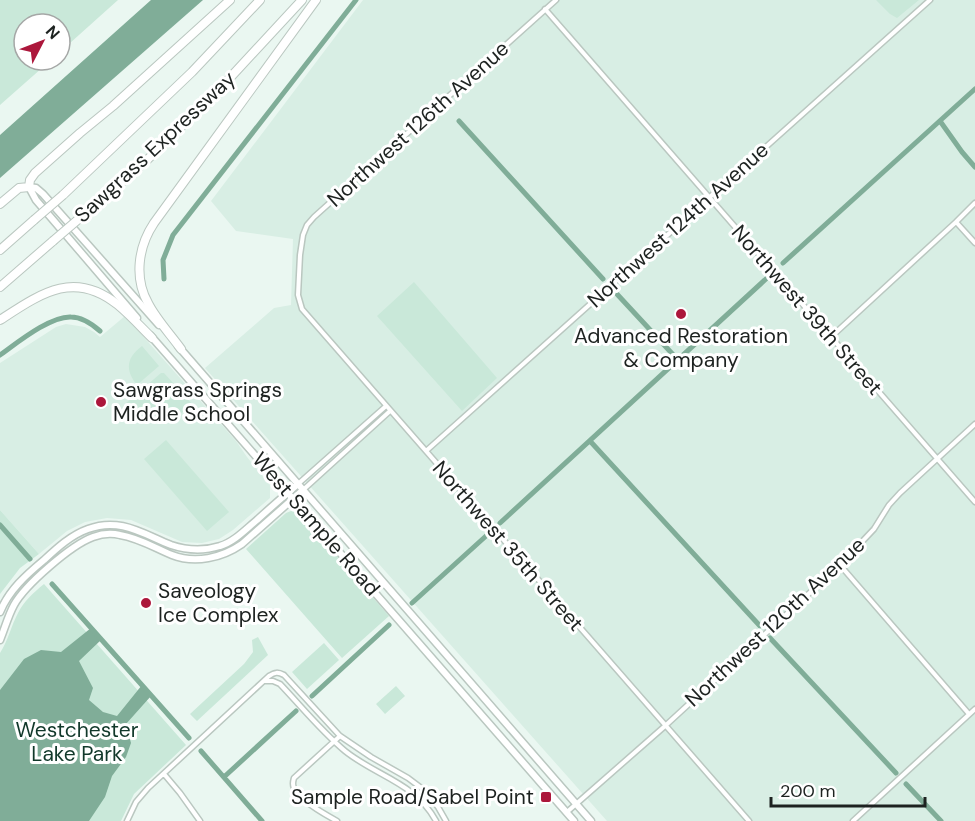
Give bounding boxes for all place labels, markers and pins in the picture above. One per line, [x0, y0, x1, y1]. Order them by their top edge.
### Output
marker: Advanced Restoration & Company [674, 307, 688, 321]
place label: Advanced Restoration & Company [574, 322, 788, 374]
place label: Sawgrass Springs Middle School [113, 376, 282, 428]
marker: Sawgrass Springs Middle School [94, 395, 108, 409]
place label: Saveology Ice Complex [158, 577, 278, 629]
marker: Saveology Ice Complex [139, 596, 153, 610]
place label: Sample Road/Sabel Point [291, 783, 534, 811]
marker: Sample Road/Sabel Point [539, 790, 553, 804]

